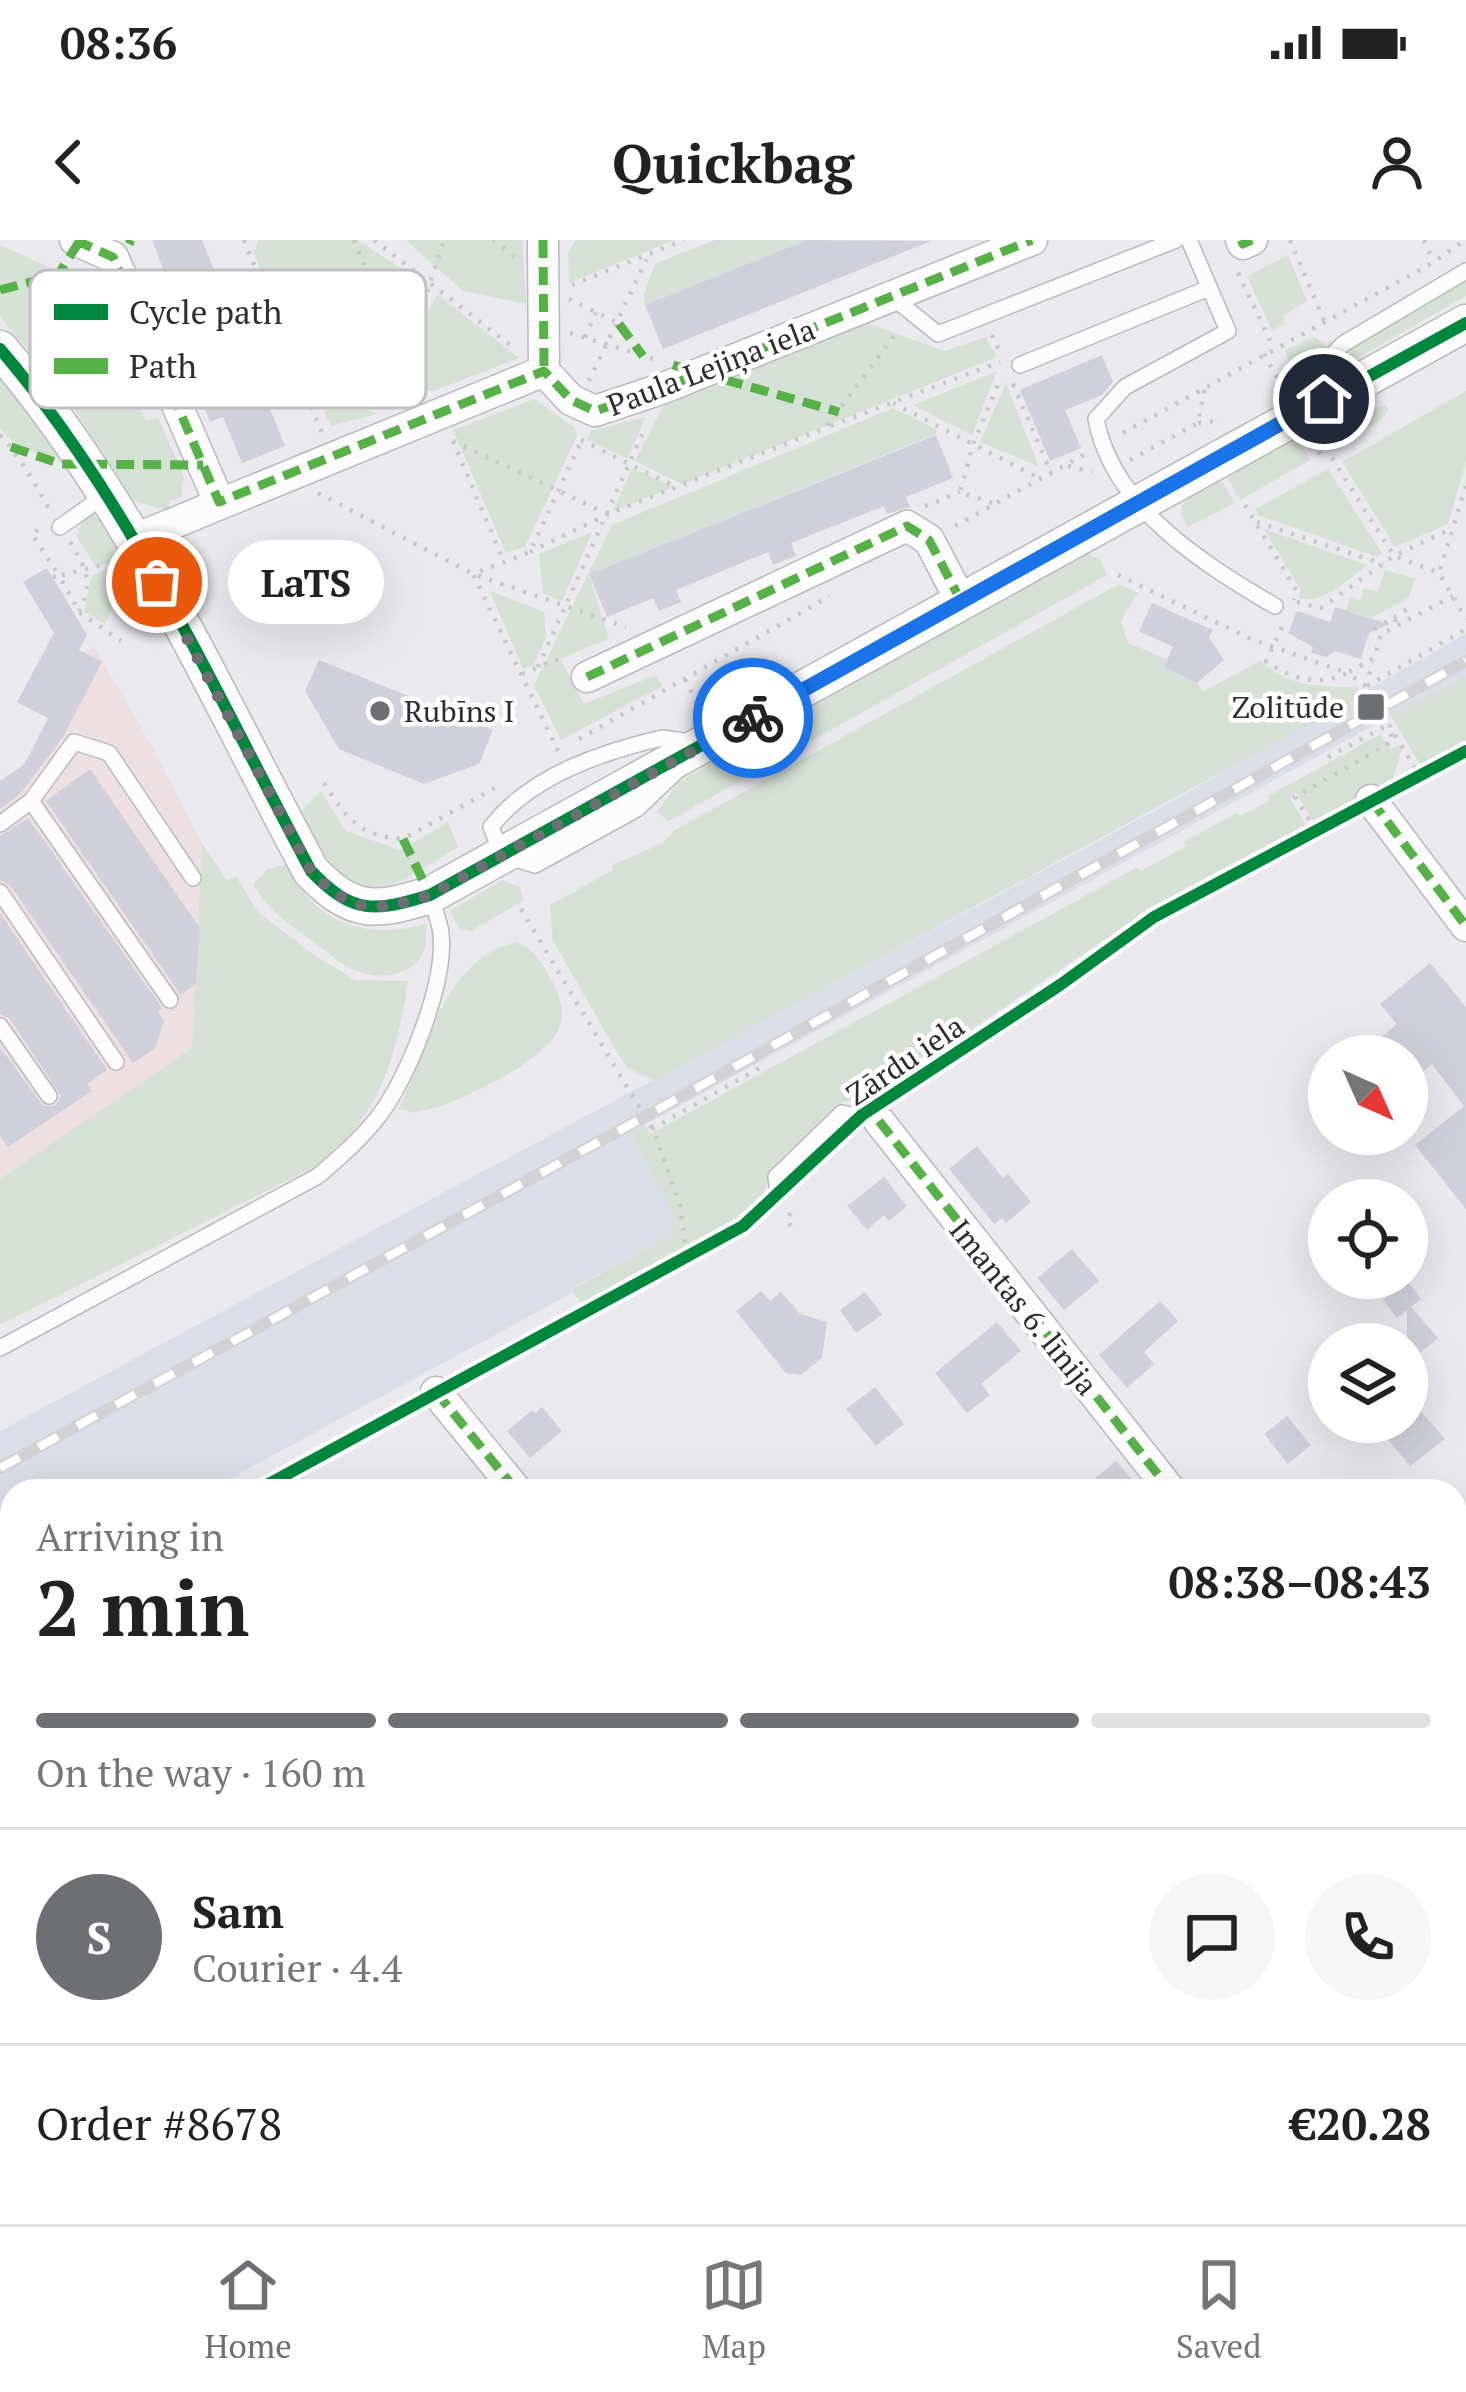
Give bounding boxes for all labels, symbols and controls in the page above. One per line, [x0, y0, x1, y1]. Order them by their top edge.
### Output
text: 08:36 [60, 12, 177, 72]
text: Quickbag [612, 127, 854, 198]
icon: back [36, 129, 102, 195]
icon: person [1364, 129, 1430, 195]
legend [30, 270, 426, 408]
text: Cycle path [129, 290, 282, 333]
street label: Paula Lejiņa iela [601, 309, 821, 425]
text: Path [129, 344, 197, 387]
pin [1273, 348, 1375, 450]
icon: home [1291, 366, 1357, 432]
pin [106, 531, 208, 633]
callout: LaTS [229, 540, 385, 624]
icon: bag [124, 549, 190, 615]
text: LaTS [261, 556, 351, 608]
courier [693, 658, 813, 778]
icon: bike [720, 685, 786, 751]
place label: Zolitūde [1232, 687, 1344, 727]
place label: Rubīns I [404, 691, 514, 731]
marker: Zolitūde [1355, 691, 1387, 723]
marker: Rubīns I [367, 698, 393, 724]
street label: Zārdu iela [838, 1006, 972, 1114]
north arrow [1308, 1035, 1428, 1155]
map controls [1308, 1035, 1428, 1443]
button: locate [1308, 1179, 1428, 1299]
street label: Imantas 6. līnija [941, 1211, 1107, 1403]
button: layers [1308, 1323, 1428, 1443]
text: Arriving in [36, 1510, 224, 1562]
text: 08:38–08:43 [1169, 1551, 1431, 1611]
text: 2 min [36, 1555, 249, 1658]
text: On the way · 160 m [36, 1746, 366, 1798]
button: chat [1149, 1874, 1275, 2000]
button: phone [1305, 1874, 1431, 2000]
text: Sam [192, 1881, 284, 1941]
text: S [86, 1907, 112, 1967]
text: Courier · 4.4 [192, 1941, 402, 1993]
text: Order #8678 [36, 2093, 282, 2153]
text: €20.28 [1291, 2093, 1431, 2153]
tab: Home [205, 2252, 292, 2367]
tab: Map [701, 2252, 767, 2367]
tab: Saved [1176, 2252, 1261, 2367]

